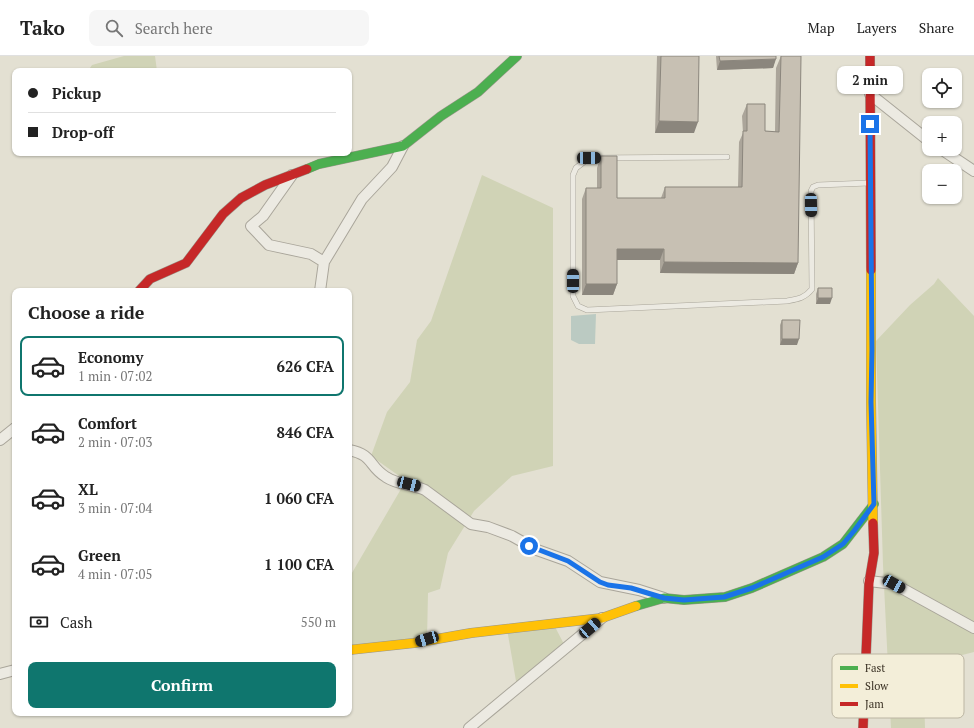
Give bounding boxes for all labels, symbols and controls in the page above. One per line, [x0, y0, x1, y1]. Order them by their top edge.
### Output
search box [89, 10, 369, 46]
text: Tako [20, 15, 65, 40]
icon: search [103, 17, 125, 39]
text: Search here [135, 18, 213, 38]
text: Map [808, 18, 835, 37]
text: Layers [857, 18, 897, 37]
text: Share [919, 18, 954, 37]
callout: 2 min [837, 66, 903, 94]
map controls [922, 68, 962, 204]
button: locate [922, 68, 962, 108]
text: 2 min [852, 71, 888, 89]
text: Pickup [52, 83, 101, 103]
route end [861, 115, 879, 133]
button: + [922, 116, 962, 156]
text: Drop-off [52, 122, 114, 142]
car [577, 152, 601, 164]
button: − [922, 164, 962, 204]
car [805, 193, 817, 217]
car [567, 269, 579, 293]
text: Choose a ride [28, 300, 144, 324]
text: Economy [78, 347, 143, 367]
icon: car [30, 348, 66, 384]
text: 626 CFA [277, 356, 334, 376]
text: 1 min · 07:02 [78, 367, 152, 385]
text: Comfort [78, 413, 137, 433]
icon: car [30, 414, 66, 450]
text: 846 CFA [277, 422, 334, 442]
text: 2 min · 07:03 [78, 433, 152, 451]
car [396, 475, 422, 493]
text: XL [78, 479, 98, 499]
icon: car [30, 480, 66, 516]
text: 1 060 CFA [264, 488, 334, 508]
text: 3 min · 07:04 [78, 499, 152, 517]
route start [520, 537, 538, 555]
text: Green [78, 545, 121, 565]
icon: car [30, 546, 66, 582]
text: 1 100 CFA [264, 554, 334, 574]
text: 4 min · 07:05 [78, 565, 152, 583]
car [881, 573, 907, 595]
icon: cash [28, 611, 50, 633]
text: Cash [60, 612, 93, 632]
text: 550 m [301, 613, 336, 631]
car [577, 616, 603, 640]
car [414, 630, 440, 648]
legend [832, 654, 964, 718]
text: Fast [865, 661, 885, 675]
button: Confirm [28, 662, 336, 708]
text: Slow [865, 679, 889, 693]
text: Jam [865, 697, 884, 711]

